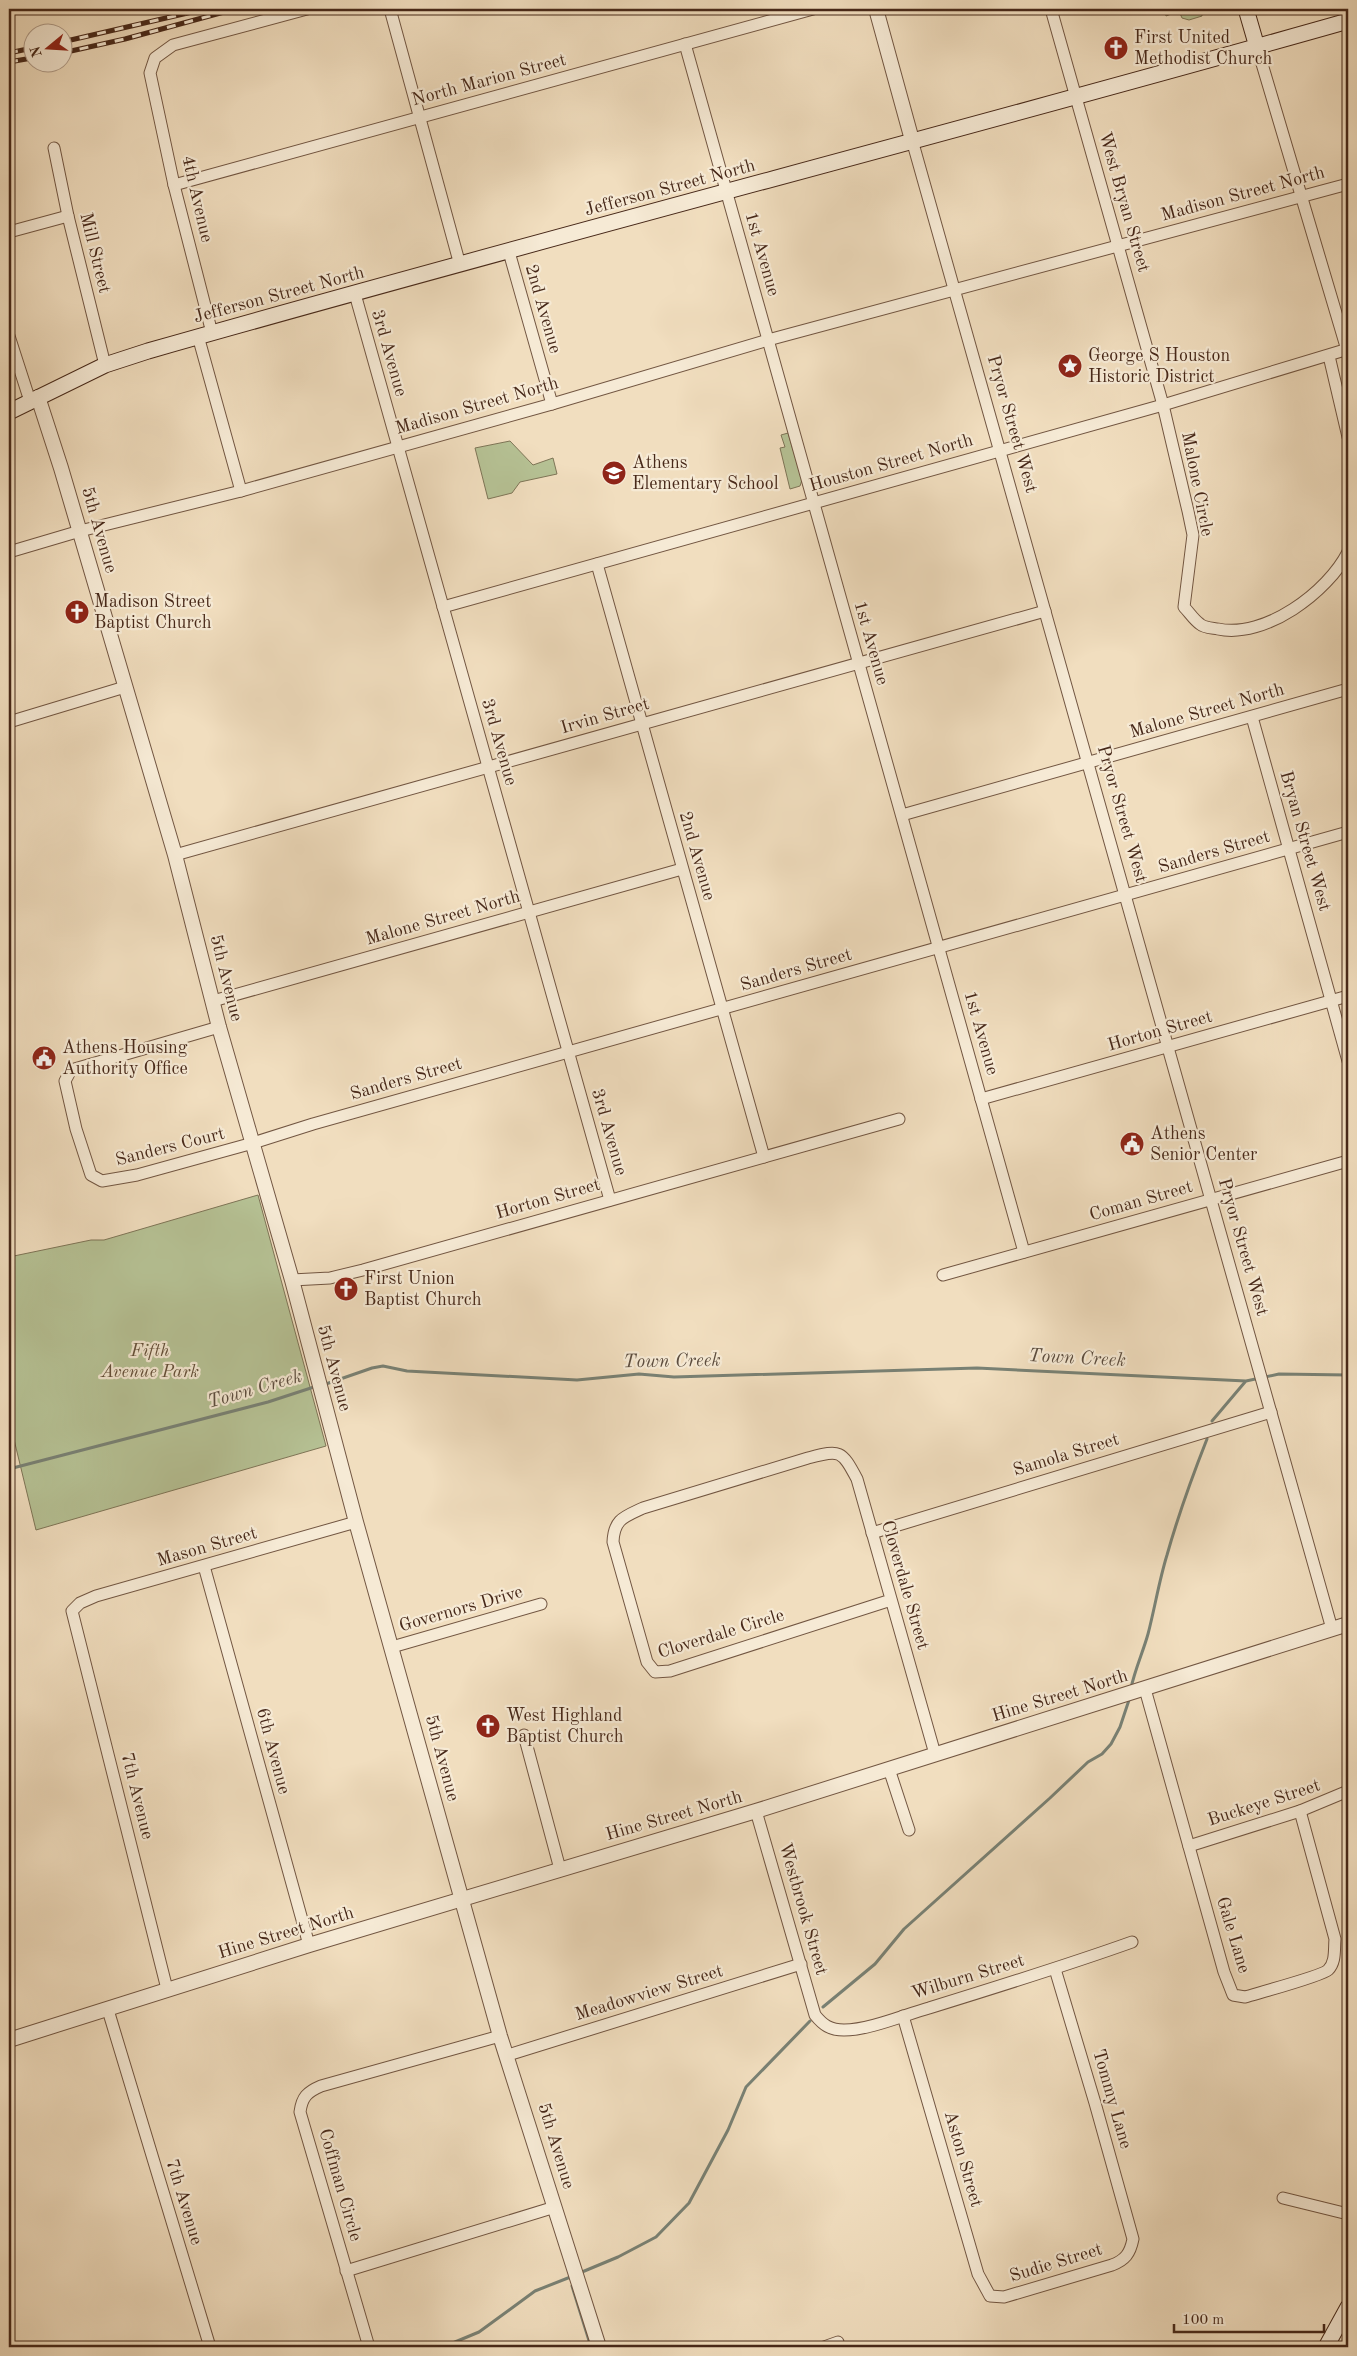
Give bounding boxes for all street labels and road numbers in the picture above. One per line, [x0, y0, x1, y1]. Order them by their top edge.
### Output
street label: North Marion Street [410, 51, 568, 109]
street label: West Bryan Street [1095, 130, 1153, 274]
street label: 4th Avenue [178, 154, 216, 244]
street label: Jefferson Street North [583, 156, 758, 219]
street label: Madison Street North [1159, 163, 1327, 225]
street label: 1st Avenue [741, 210, 783, 298]
street label: Mill Street [76, 211, 114, 295]
street label: 2nd Avenue [522, 262, 564, 356]
street label: Jefferson Street North [192, 263, 367, 326]
street label: 3rd Avenue [368, 308, 410, 398]
street label: Pryor Street West [984, 353, 1040, 495]
street label: Madison Street North [393, 374, 561, 438]
street label: Malone Circle [1178, 430, 1216, 538]
street label: Houston Street North [807, 431, 975, 495]
street label: 5th Avenue [78, 485, 120, 575]
street label: 1st Avenue [850, 599, 892, 687]
street label: Malone Street North [1128, 680, 1286, 742]
street label: Irvin Street [559, 695, 651, 737]
street label: 3rd Avenue [478, 697, 520, 787]
street label: Pryor Street West [1094, 743, 1150, 885]
street label: Bryan Street West [1276, 769, 1334, 913]
street label: 2nd Avenue [676, 809, 718, 903]
street label: Sanders Street [1156, 827, 1272, 877]
street label: Malone Street North [364, 887, 522, 949]
street label: 5th Avenue [207, 933, 245, 1023]
street label: Sanders Street [738, 945, 854, 995]
street label: 1st Avenue [960, 989, 1002, 1077]
street label: Horton Street [1106, 1007, 1214, 1055]
street label: Sanders Street [348, 1054, 464, 1104]
street label: 3rd Avenue [588, 1087, 630, 1177]
street label: Sanders Court [114, 1125, 226, 1169]
street label: Horton Street [494, 1175, 602, 1223]
street label: Pryor Street West [1215, 1176, 1271, 1318]
street label: Coman Street [1087, 1178, 1195, 1224]
street label: 5th Avenue [314, 1323, 354, 1413]
street label: Samola Street [1011, 1430, 1121, 1480]
street label: Cloverdale Street [878, 1518, 932, 1652]
street label: Mason Street [155, 1524, 259, 1570]
street label: Governors Drive [397, 1583, 525, 1635]
street label: Cloverdale Circle [656, 1606, 786, 1662]
street label: Hine Street North [990, 1667, 1130, 1725]
street label: 6th Avenue [253, 1706, 293, 1796]
street label: 5th Avenue [422, 1713, 462, 1803]
street label: 7th Avenue [118, 1751, 156, 1841]
street label: Buckeye Street [1205, 1776, 1323, 1830]
street label: Hine Street North [604, 1788, 744, 1844]
street label: Westbrook Street [776, 1841, 830, 1977]
street label: Gale Lane [1213, 1895, 1253, 1975]
street label: Hine Street North [216, 1904, 356, 1962]
street label: Wilburn Street [910, 1951, 1026, 2003]
street label: Meadowview Street [573, 1962, 725, 2024]
street label: Tommy Lane [1089, 2047, 1135, 2151]
street label: 5th Avenue [534, 2101, 578, 2191]
street label: Aston Street [941, 2109, 985, 2209]
street label: Coffman Circle [315, 2127, 365, 2243]
street label: 7th Avenue [162, 2157, 206, 2247]
street label: Sudie Street [1007, 2240, 1105, 2286]

